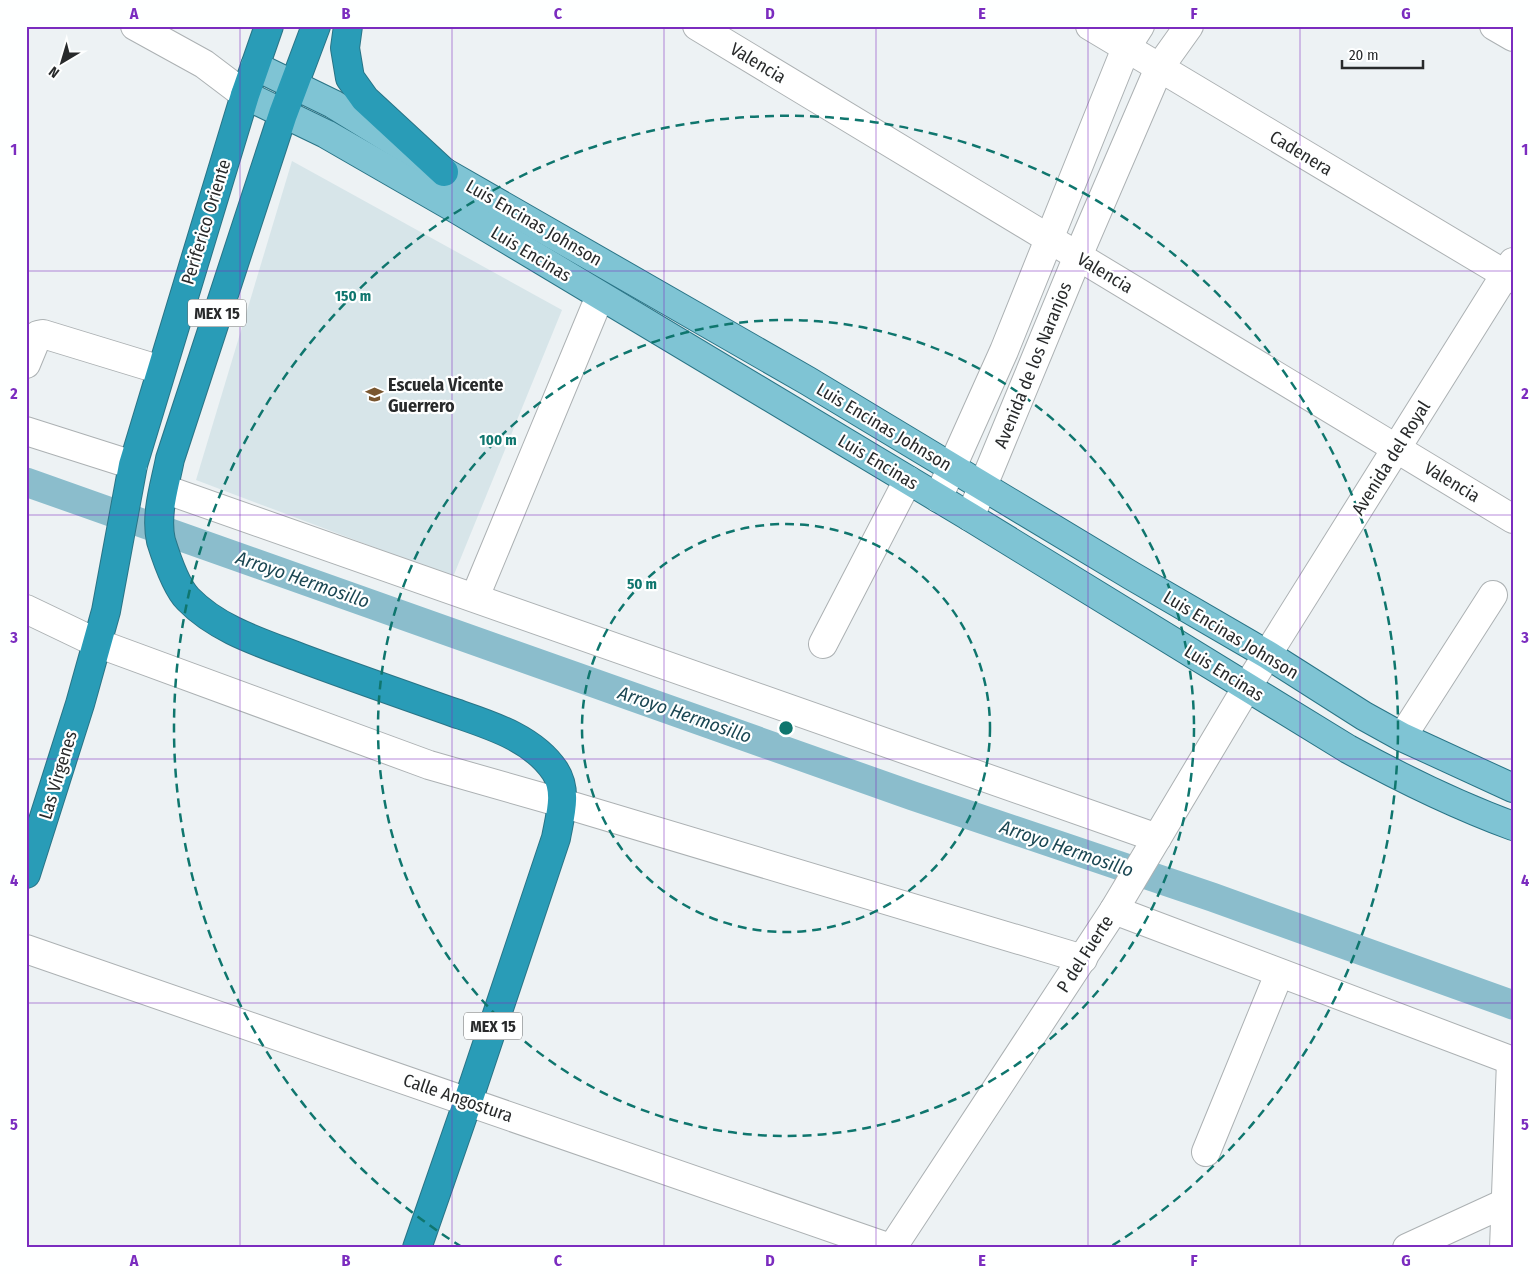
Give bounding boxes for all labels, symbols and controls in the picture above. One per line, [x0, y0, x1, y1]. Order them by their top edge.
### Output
text: A [129, 4, 139, 23]
text: B [342, 4, 351, 23]
text: C [554, 4, 563, 23]
text: D [765, 4, 775, 23]
text: E [978, 4, 986, 23]
text: F [1190, 4, 1198, 23]
text: G [1401, 4, 1411, 23]
north arrow [38, 38, 88, 88]
street label: Valencia [726, 38, 790, 88]
scale bar [1342, 38, 1423, 70]
text: 20 m [1349, 46, 1379, 64]
text: N [46, 63, 63, 81]
street label: Cadenera [1266, 126, 1336, 180]
text: 1 [11, 140, 17, 159]
text: 1 [1522, 140, 1528, 159]
street label: Periferico Oriente [177, 157, 236, 287]
street label: Luis Encinas Johnson [462, 175, 606, 271]
street label: Luis Encinas [487, 222, 575, 286]
street label: Valencia [1073, 248, 1137, 298]
street label: Avenida de los Naranjos [990, 278, 1077, 451]
text: 150 m [335, 287, 371, 305]
road number: MEX 15 [188, 300, 246, 326]
place label: Escuela Vicente Guerrero [388, 374, 503, 417]
street label: Luis Encinas Johnson [813, 378, 955, 476]
text: 2 [9, 384, 18, 403]
text: 2 [1520, 384, 1529, 403]
school or university icon: Escuela Vicente Guerrero [364, 385, 384, 405]
street label: Avenida del Royal [1347, 397, 1435, 519]
street label: Luis Encinas [834, 430, 922, 494]
text: 100 m [479, 431, 517, 449]
street label: Valencia [1420, 457, 1484, 507]
water label: Arroyo Hermosillo [232, 546, 372, 613]
text: 50 m [627, 575, 657, 593]
street label: Luis Encinas Johnson [1160, 586, 1302, 684]
text: 3 [9, 628, 18, 647]
text: 3 [1520, 628, 1529, 647]
street label: Luis Encinas [1180, 640, 1268, 706]
water label: Arroyo Hermosillo [614, 681, 754, 748]
centre of rings [777, 719, 795, 737]
street label: Las Virgenes [34, 728, 82, 822]
water label: Arroyo Hermosillo [996, 815, 1136, 882]
text: 4 [10, 871, 18, 890]
text: 4 [1521, 871, 1529, 890]
street label: P del Fuerte [1052, 911, 1118, 997]
road number: MEX 15 [464, 1012, 522, 1040]
street label: Calle Angostura [400, 1069, 516, 1127]
text: 5 [10, 1115, 18, 1134]
text: 5 [1521, 1115, 1529, 1134]
text: A [129, 1251, 139, 1270]
text: B [342, 1251, 351, 1270]
text: C [554, 1251, 563, 1270]
text: D [765, 1251, 775, 1270]
text: E [978, 1251, 986, 1270]
text: F [1190, 1251, 1198, 1270]
text: G [1401, 1251, 1411, 1270]

